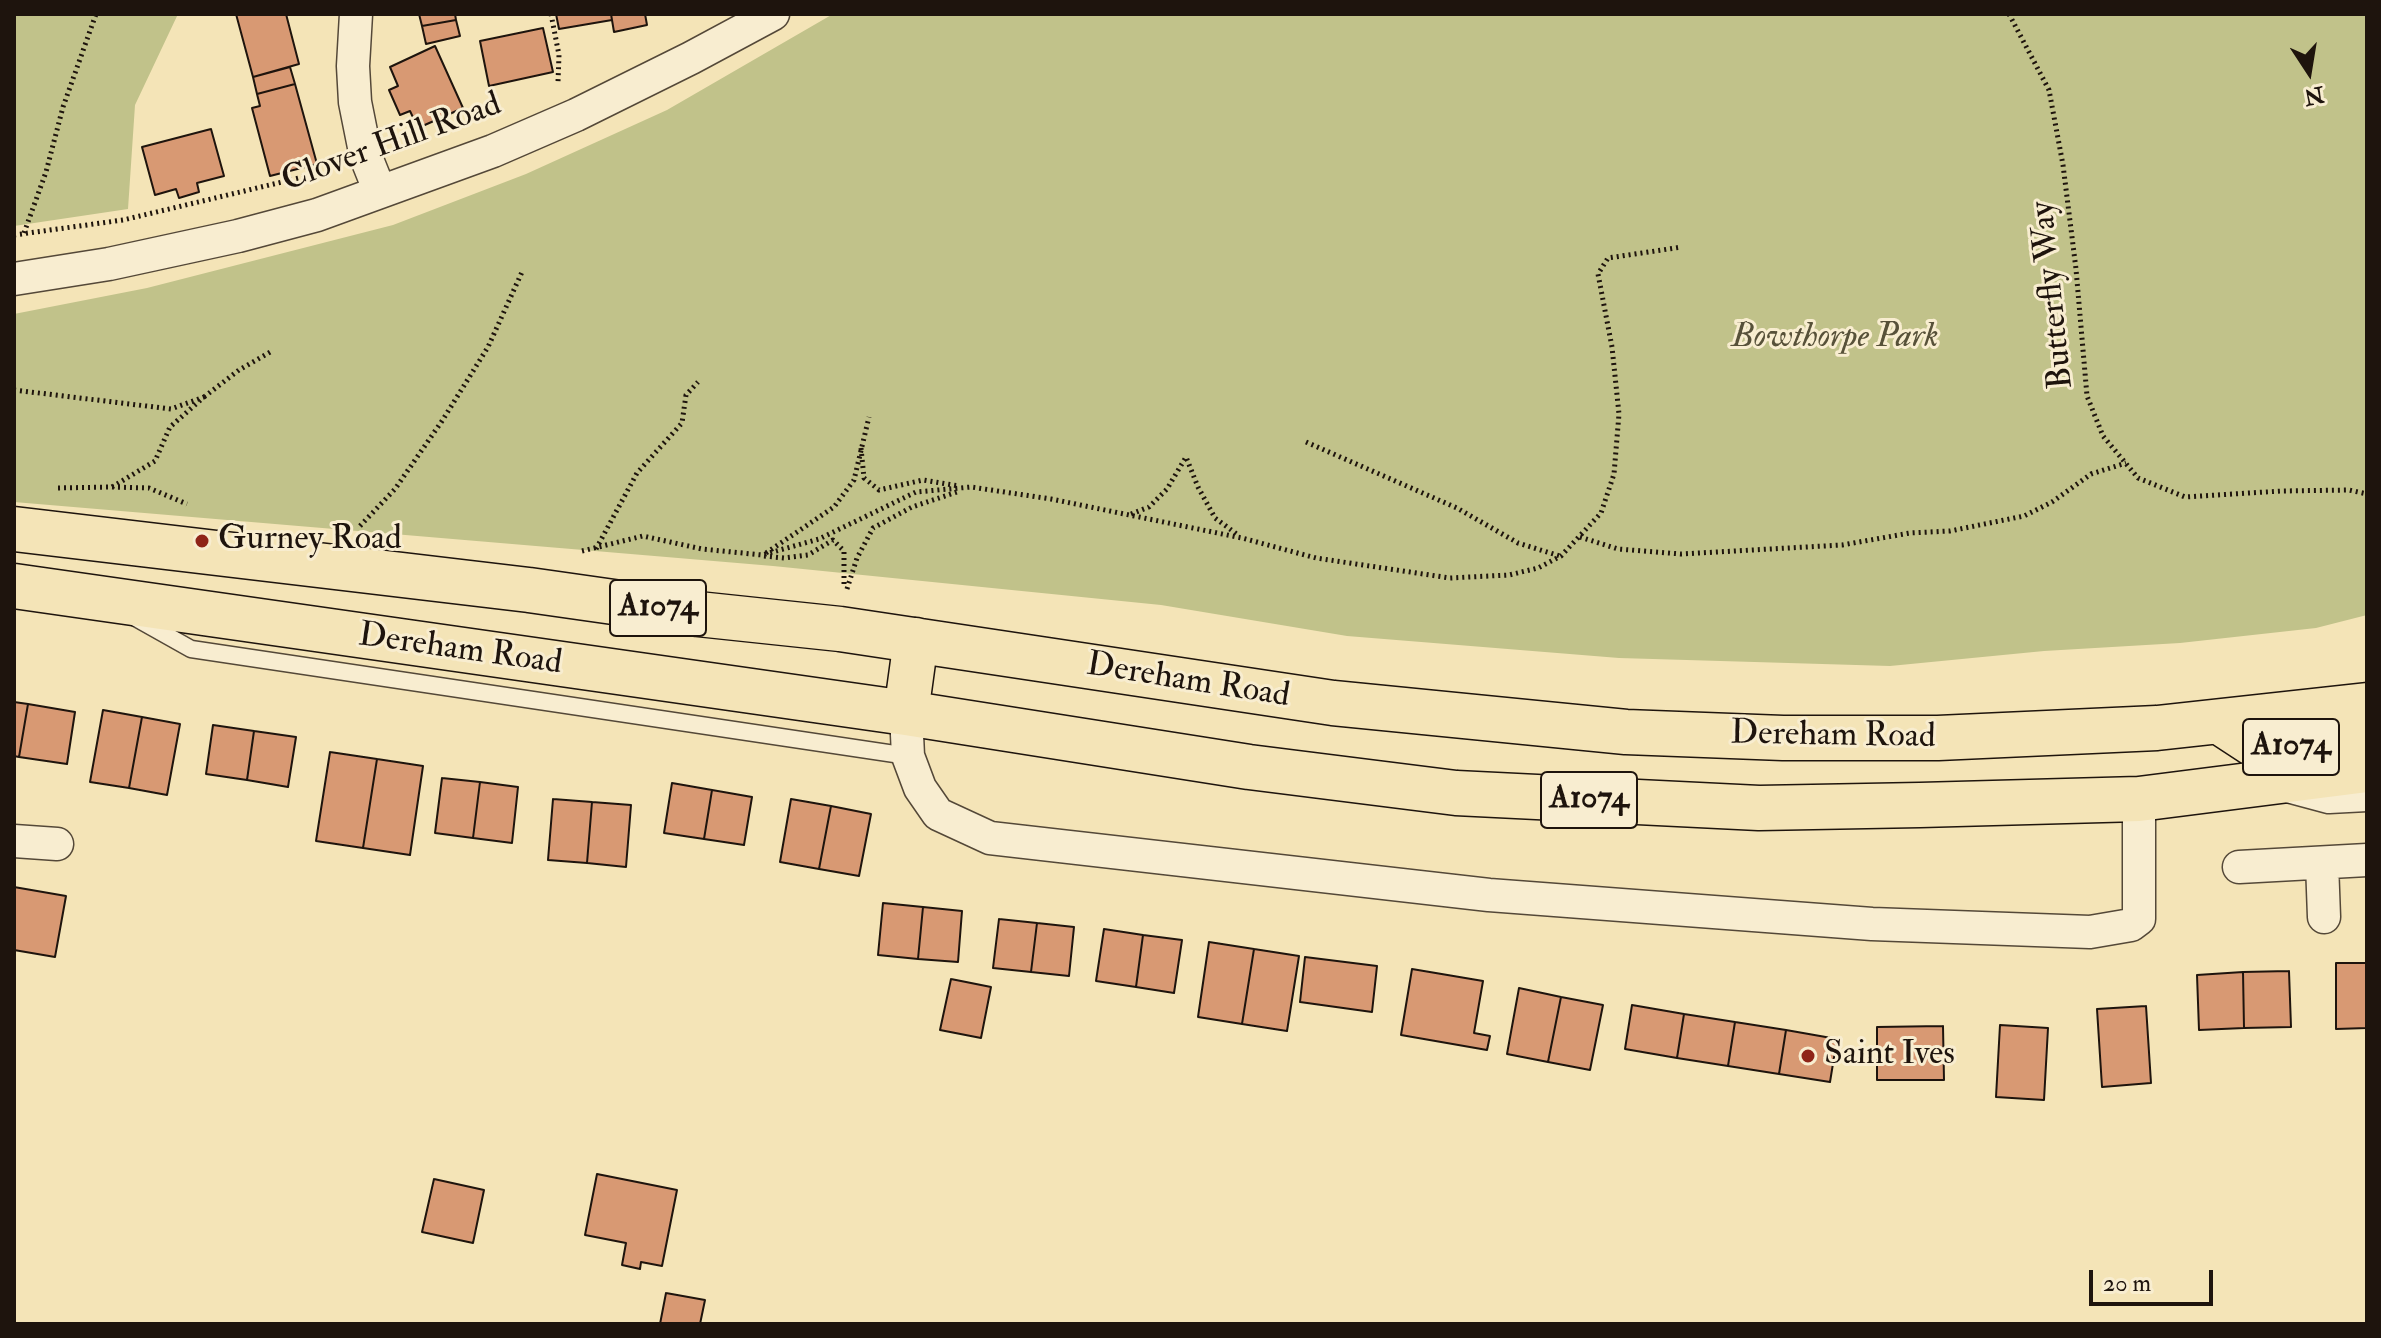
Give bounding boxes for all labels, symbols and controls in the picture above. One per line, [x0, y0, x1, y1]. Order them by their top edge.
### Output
north arrow [2269, 32, 2349, 112]
text: N [2301, 80, 2327, 111]
street label: Clover Hill Road [277, 85, 507, 203]
street label: Butterfly Way [2024, 199, 2084, 391]
park label: Bowthorpe Park [1732, 319, 1938, 359]
place label: Gurney Road [218, 521, 402, 561]
marker: Gurney Road [193, 532, 211, 550]
road number: A1074 [610, 580, 706, 636]
street label: Dereham Road [356, 617, 564, 685]
street label: Dereham Road [1084, 646, 1292, 718]
street label: Dereham Road [1730, 715, 1936, 759]
road number: A1074 [2243, 719, 2339, 775]
road number: A1074 [1541, 772, 1637, 828]
place label: Saint Ives [1824, 1036, 1955, 1076]
marker: Saint Ives [1799, 1047, 1817, 1065]
scale bar [2093, 1254, 2217, 1304]
text: 20 m [2103, 1268, 2151, 1299]

